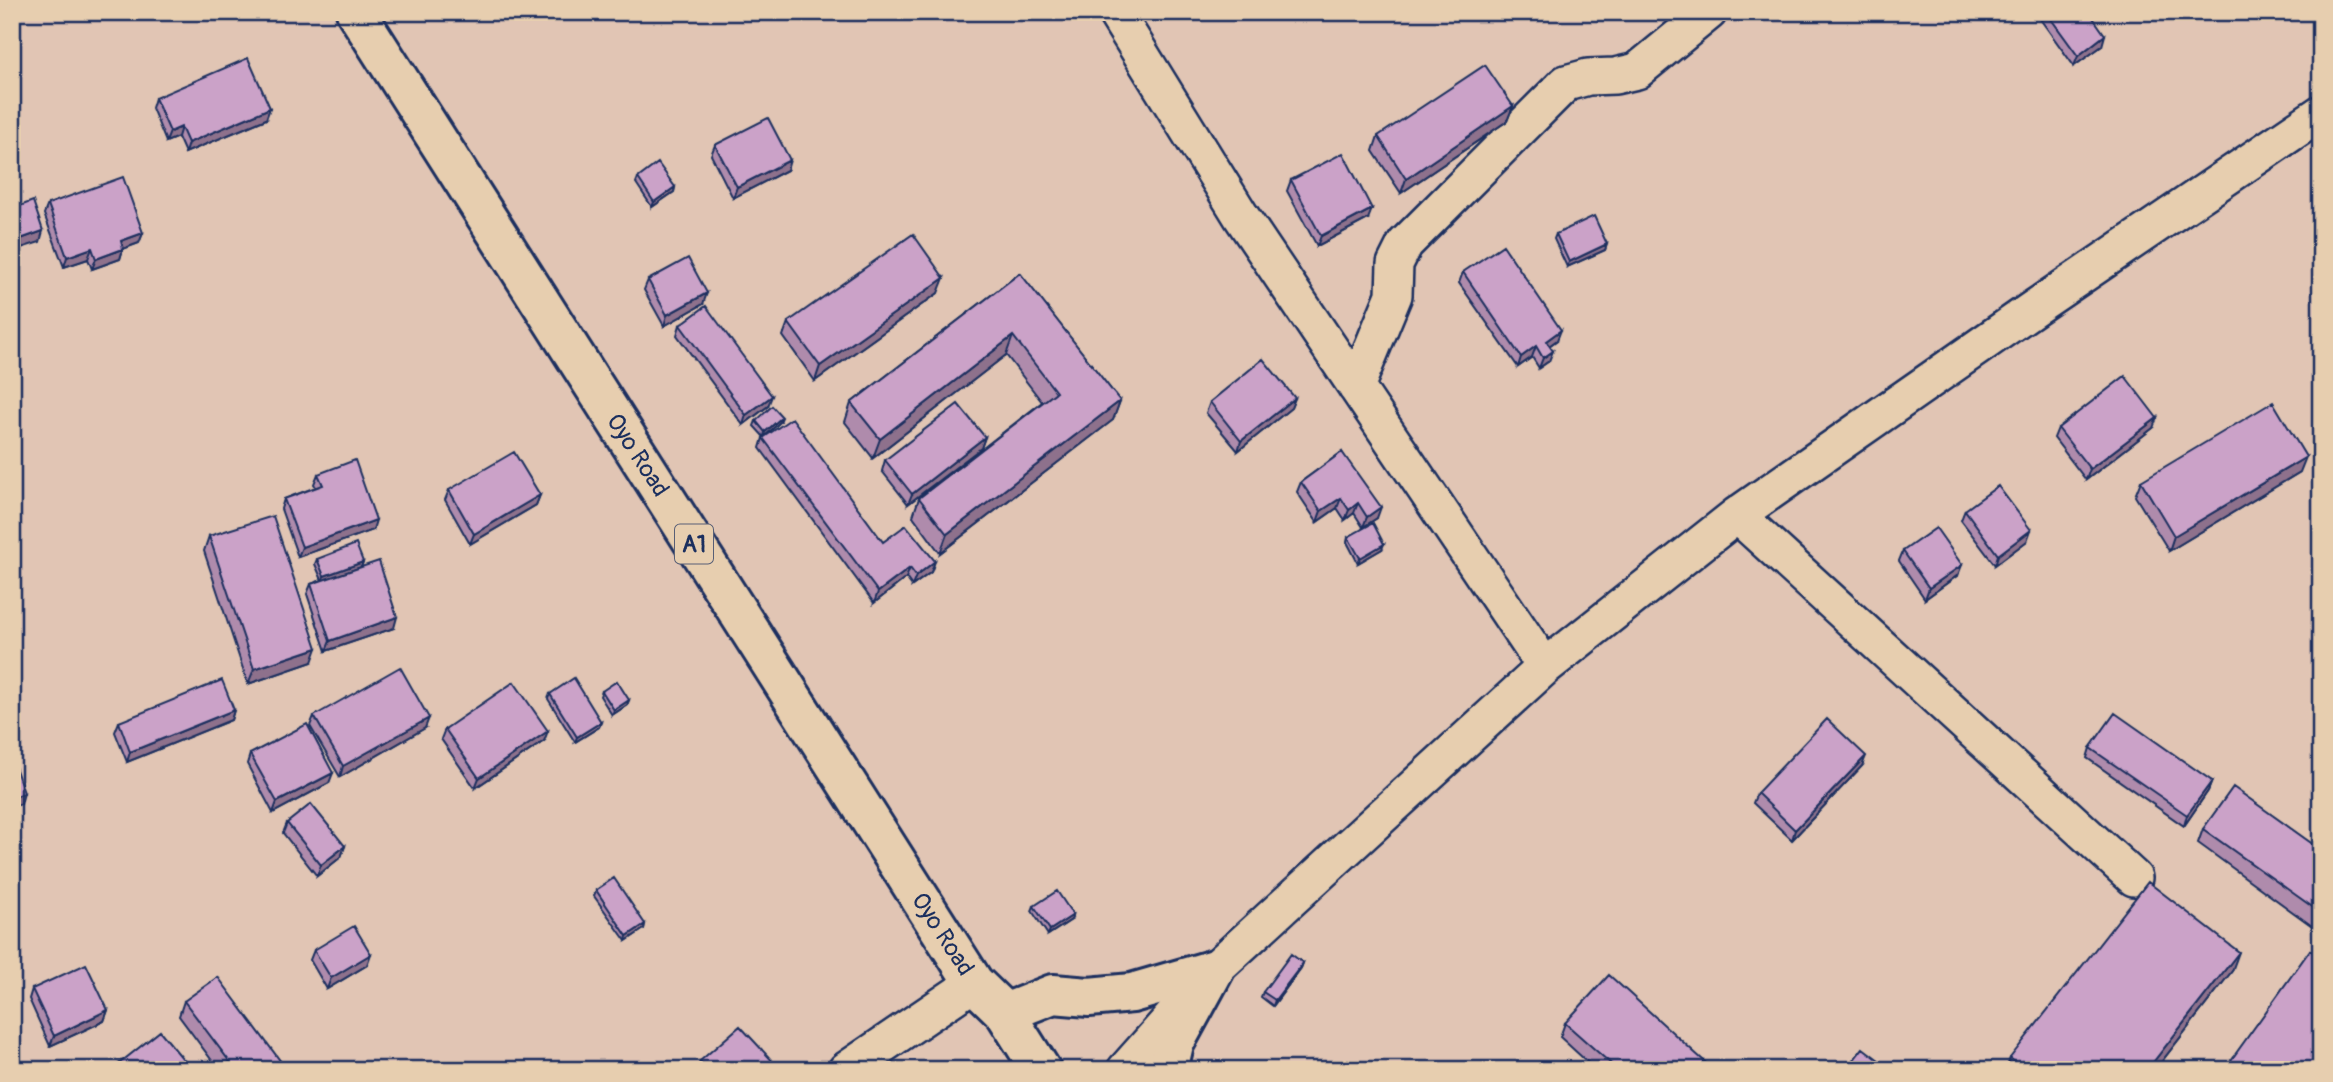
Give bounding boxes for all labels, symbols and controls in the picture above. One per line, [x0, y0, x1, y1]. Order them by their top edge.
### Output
street label: Oyo Road [600, 408, 675, 502]
road number: A1 [675, 524, 713, 564]
street label: Oyo Road [905, 887, 980, 981]

